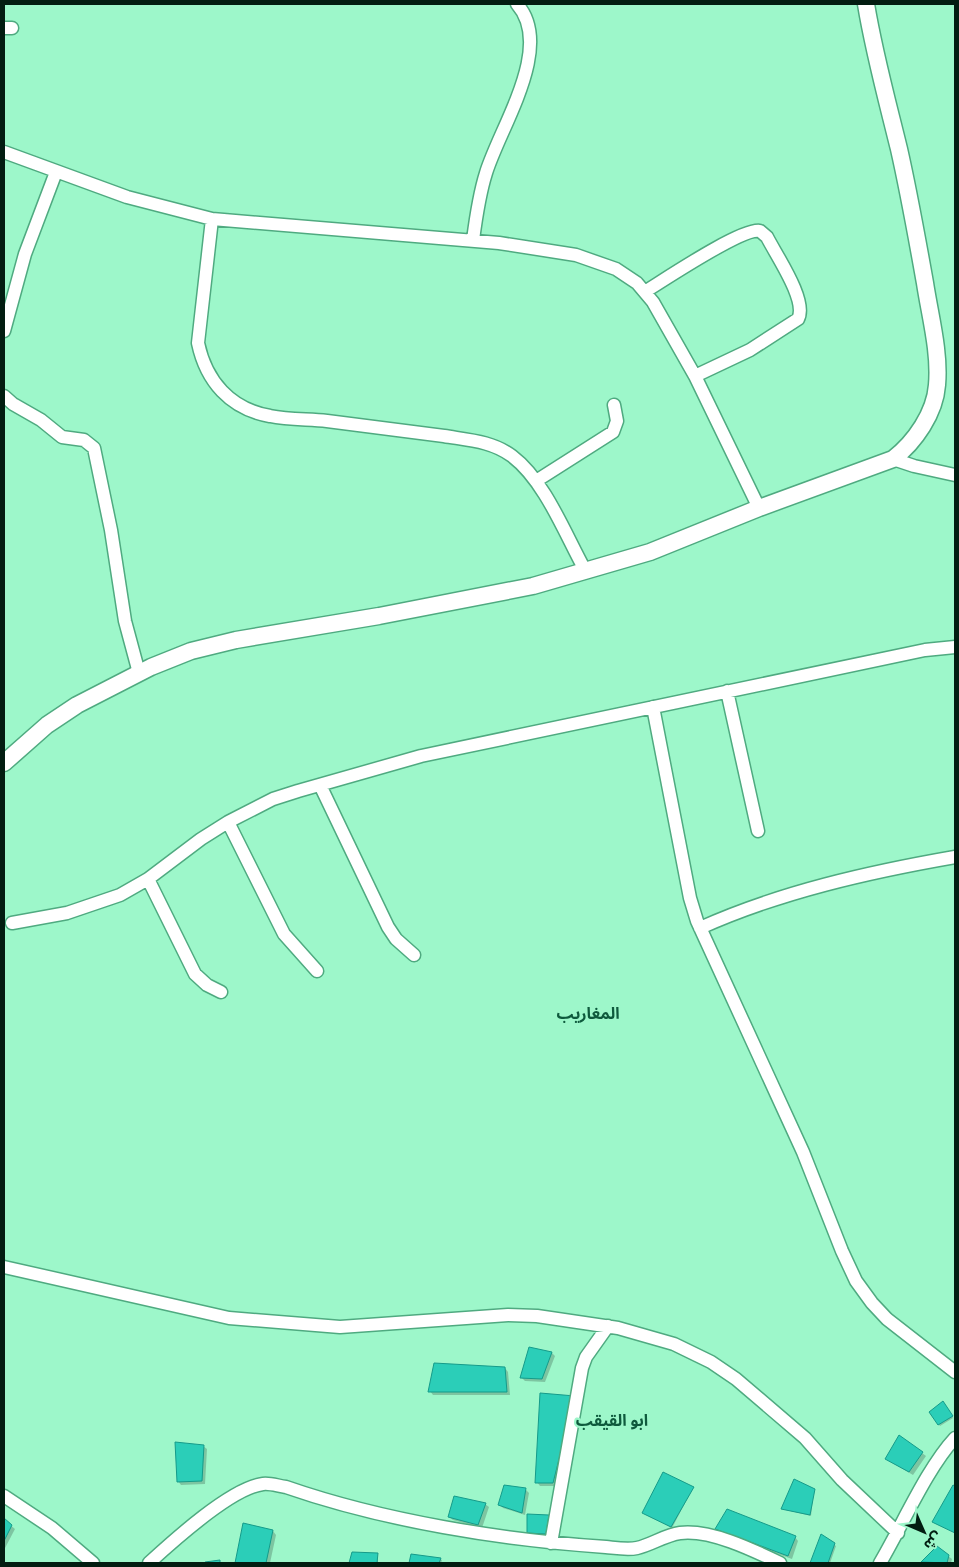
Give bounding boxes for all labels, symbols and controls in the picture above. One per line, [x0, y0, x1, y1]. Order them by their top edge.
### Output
district label: المغاريب [556, 1003, 620, 1023]
district label: ابو القيقب [576, 1410, 648, 1430]
north arrow [899, 1507, 949, 1557]
text: ش [920, 1528, 946, 1554]

